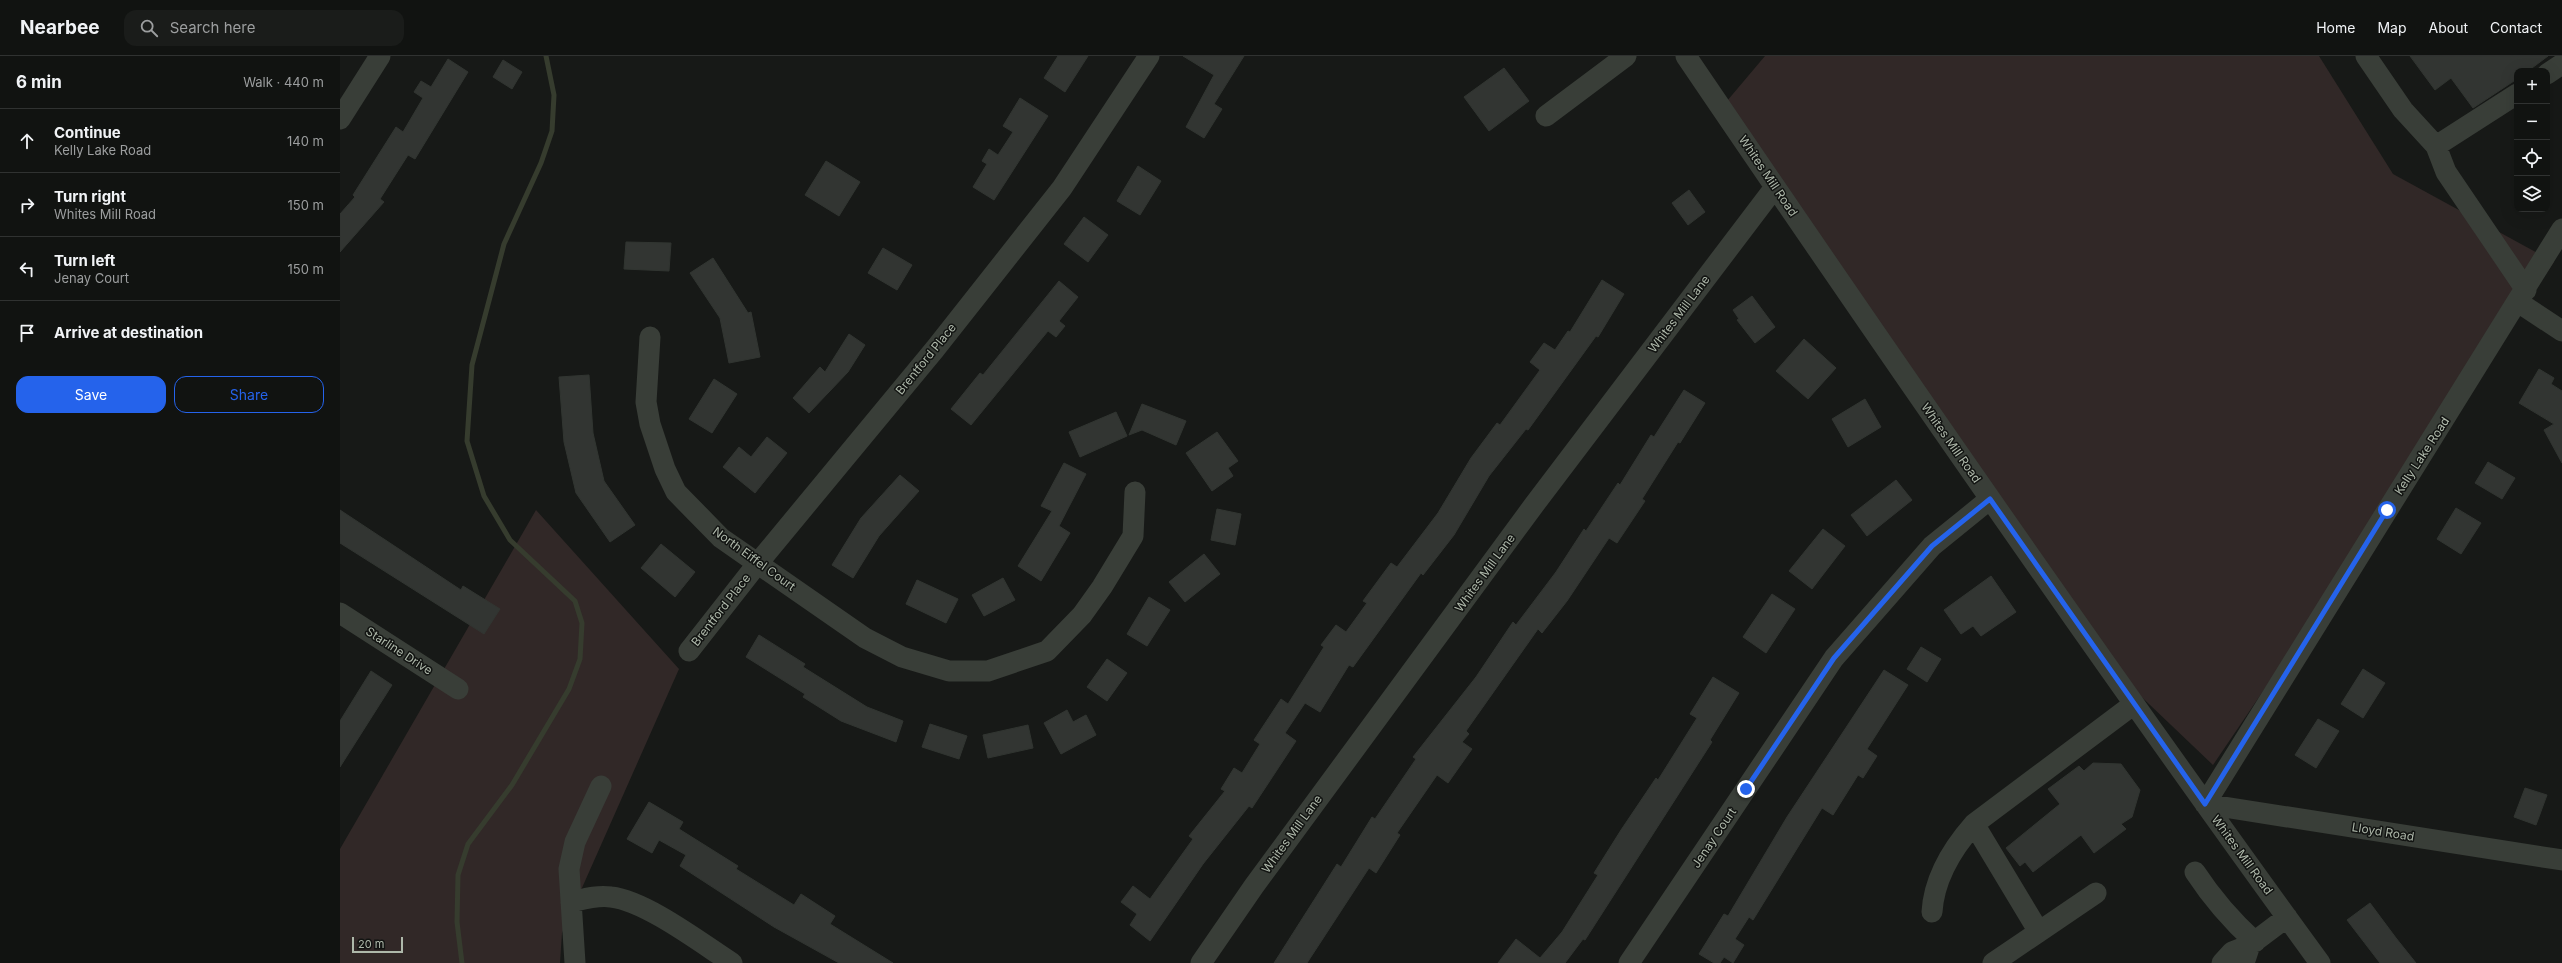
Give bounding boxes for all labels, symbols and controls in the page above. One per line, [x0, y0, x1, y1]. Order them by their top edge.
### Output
search box [124, 10, 404, 46]
text: Nearbee [20, 16, 100, 39]
icon: search [138, 17, 160, 39]
text: Search here [170, 18, 255, 37]
text: Home [2316, 19, 2355, 36]
text: Map [2377, 19, 2407, 36]
text: About [2429, 19, 2468, 36]
text: Contact [2490, 19, 2542, 36]
map controls [2514, 68, 2550, 212]
button: + [2514, 68, 2550, 104]
text: 6 min [16, 72, 62, 92]
text: Walk · 440 m [243, 74, 324, 90]
button: − [2514, 104, 2550, 140]
text: Continue [54, 123, 121, 142]
icon: ahead [16, 130, 38, 152]
street label: Whites Mill Road [1736, 132, 1801, 219]
text: 140 m [287, 133, 324, 149]
button: locate [2514, 140, 2550, 176]
text: Kelly Lake Road [54, 142, 151, 158]
button: layers [2514, 176, 2550, 212]
text: Turn right [54, 187, 126, 206]
icon: right [16, 194, 38, 216]
text: 150 m [288, 197, 324, 213]
text: Whites Mill Road [54, 206, 156, 222]
text: Turn left [54, 251, 115, 270]
icon: left [16, 258, 38, 280]
text: 150 m [288, 261, 324, 277]
text: Jenay Court [54, 270, 129, 286]
street label: Whites Mill Lane [1645, 272, 1713, 355]
street label: Brentford Place [892, 320, 959, 397]
icon: arrive [16, 322, 38, 344]
text: Arrive at destination [54, 323, 203, 342]
button: Save [16, 376, 166, 413]
button: Share [174, 376, 324, 413]
street label: Whites Mill Road [1918, 400, 1985, 486]
street label: Kelly Lake Road [2391, 414, 2452, 497]
route start [2378, 501, 2396, 519]
street label: North Eiffel Court [710, 524, 799, 594]
street label: Whites Mill Lane [1451, 531, 1518, 615]
street label: Brentford Place [688, 571, 753, 649]
street label: Starline Drive [363, 624, 435, 678]
route end [1737, 780, 1755, 798]
street label: Whites Mill Lane [1258, 792, 1325, 876]
street label: Jenay Court [1688, 805, 1739, 871]
street label: Whites Mill Road [2209, 812, 2276, 897]
street label: Lloyd Road [2351, 819, 2415, 844]
scale bar [352, 935, 403, 954]
text: 20 m [358, 937, 384, 951]

